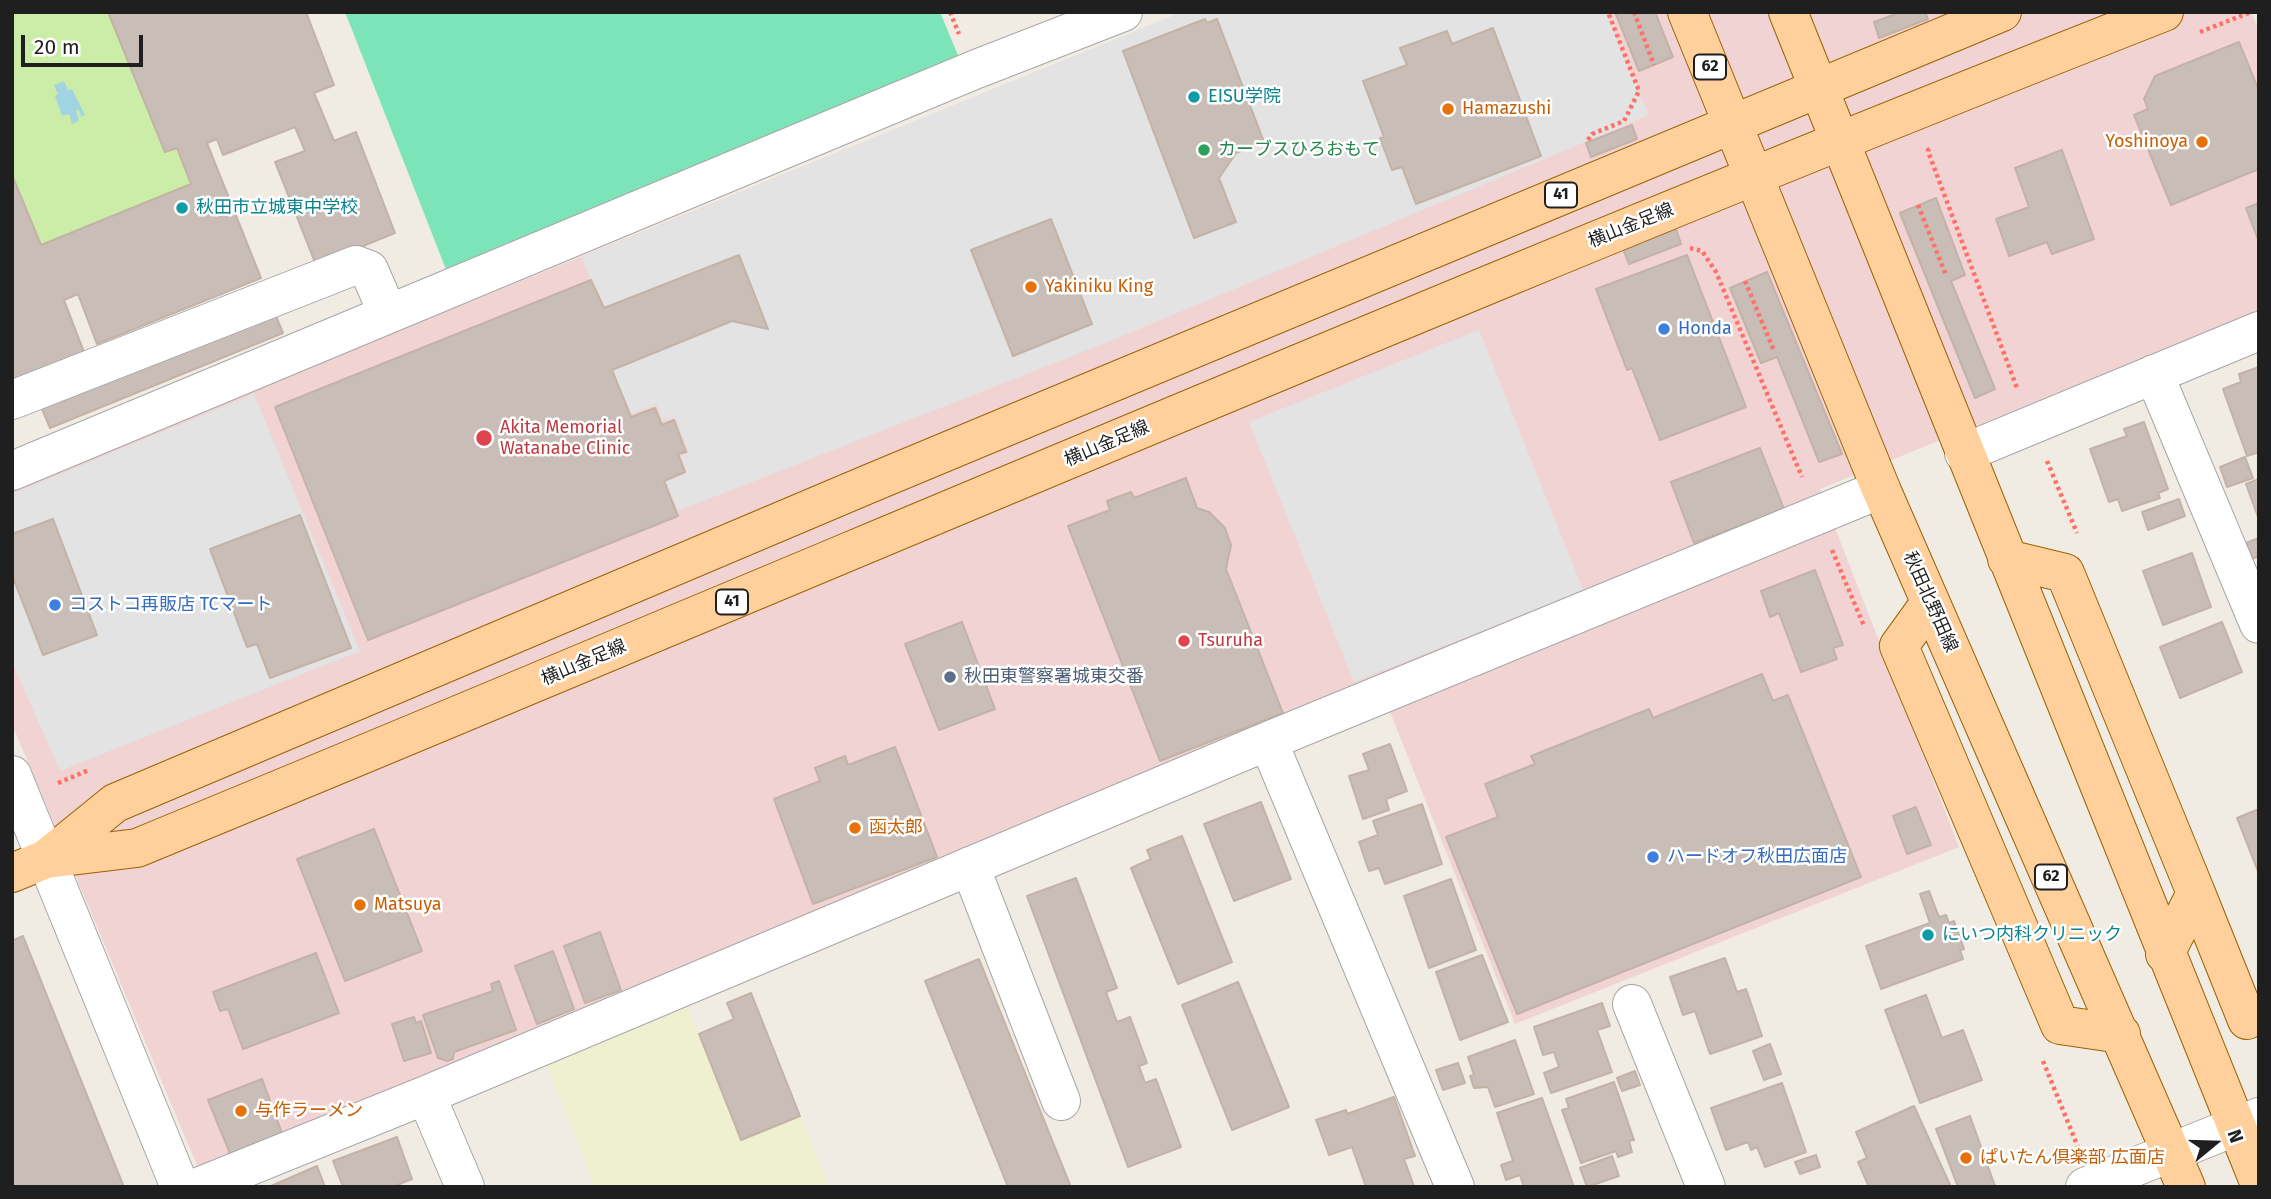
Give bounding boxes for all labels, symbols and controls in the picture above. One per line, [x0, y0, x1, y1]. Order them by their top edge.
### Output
scale bar [24, 21, 147, 65]
text: 20 m [34, 34, 80, 60]
road number: 62 [1694, 54, 1726, 80]
place label: EISU学院 [1208, 86, 1281, 108]
marker: EISU学院 [1186, 89, 1202, 105]
place label: Hamazushi [1462, 98, 1551, 120]
marker: Hamazushi [1440, 101, 1456, 117]
place label: Yoshinoya [2105, 131, 2188, 153]
marker: Yoshinoya [2194, 134, 2210, 150]
place label: カーブスひろおもて [1218, 139, 1380, 161]
marker: カーブスひろおもて [1196, 142, 1212, 158]
road number: 41 [1545, 182, 1577, 208]
place label: 秋田市立城東中学校 [196, 197, 358, 219]
street label: 横山金足線 [1585, 199, 1677, 253]
marker: 秋田市立城東中学校 [174, 200, 190, 216]
place label: Yakiniku King [1045, 276, 1153, 298]
marker: Yakiniku King [1023, 279, 1039, 295]
place label: Honda [1678, 318, 1732, 340]
marker: Honda [1656, 321, 1672, 337]
street label: 横山金足線 [1061, 416, 1153, 472]
place label: Akita Memorial Watanabe Clinic [500, 417, 630, 460]
marker: Akita Memorial Watanabe Clinic [474, 428, 494, 448]
street label: 秋田北野田線 [1898, 548, 1962, 656]
road number: 41 [716, 590, 748, 614]
place label: コストコ再販店 TCマート [69, 594, 273, 616]
marker: コストコ再販店 TCマート [47, 597, 63, 613]
place label: Tsuruha [1198, 630, 1263, 652]
marker: Tsuruha [1176, 633, 1192, 649]
street label: 横山金足線 [538, 635, 630, 691]
place label: 秋田東警察署城東交番 [964, 666, 1144, 688]
marker: 秋田東警察署城東交番 [942, 669, 958, 685]
place label: 函太郎 [869, 817, 923, 839]
marker: 函太郎 [847, 820, 863, 836]
place label: ハードオフ秋田広面店 [1667, 846, 1847, 868]
marker: ハードオフ秋田広面店 [1645, 849, 1661, 865]
road number: 62 [2035, 864, 2067, 890]
place label: Matsuya [374, 894, 442, 916]
marker: Matsuya [352, 897, 368, 913]
place label: にいつ内科クリニック [1942, 924, 2122, 946]
marker: にいつ内科クリニック [1920, 927, 1936, 943]
place label: 与作ラーメン [255, 1100, 363, 1122]
marker: 与作ラーメン [233, 1103, 249, 1119]
north arrow [2180, 1108, 2250, 1178]
text: N [2222, 1126, 2248, 1146]
place label: ぱいたん倶楽部 広面店 [1980, 1147, 2165, 1169]
marker: ぱいたん倶楽部 広面店 [1958, 1150, 1974, 1166]

